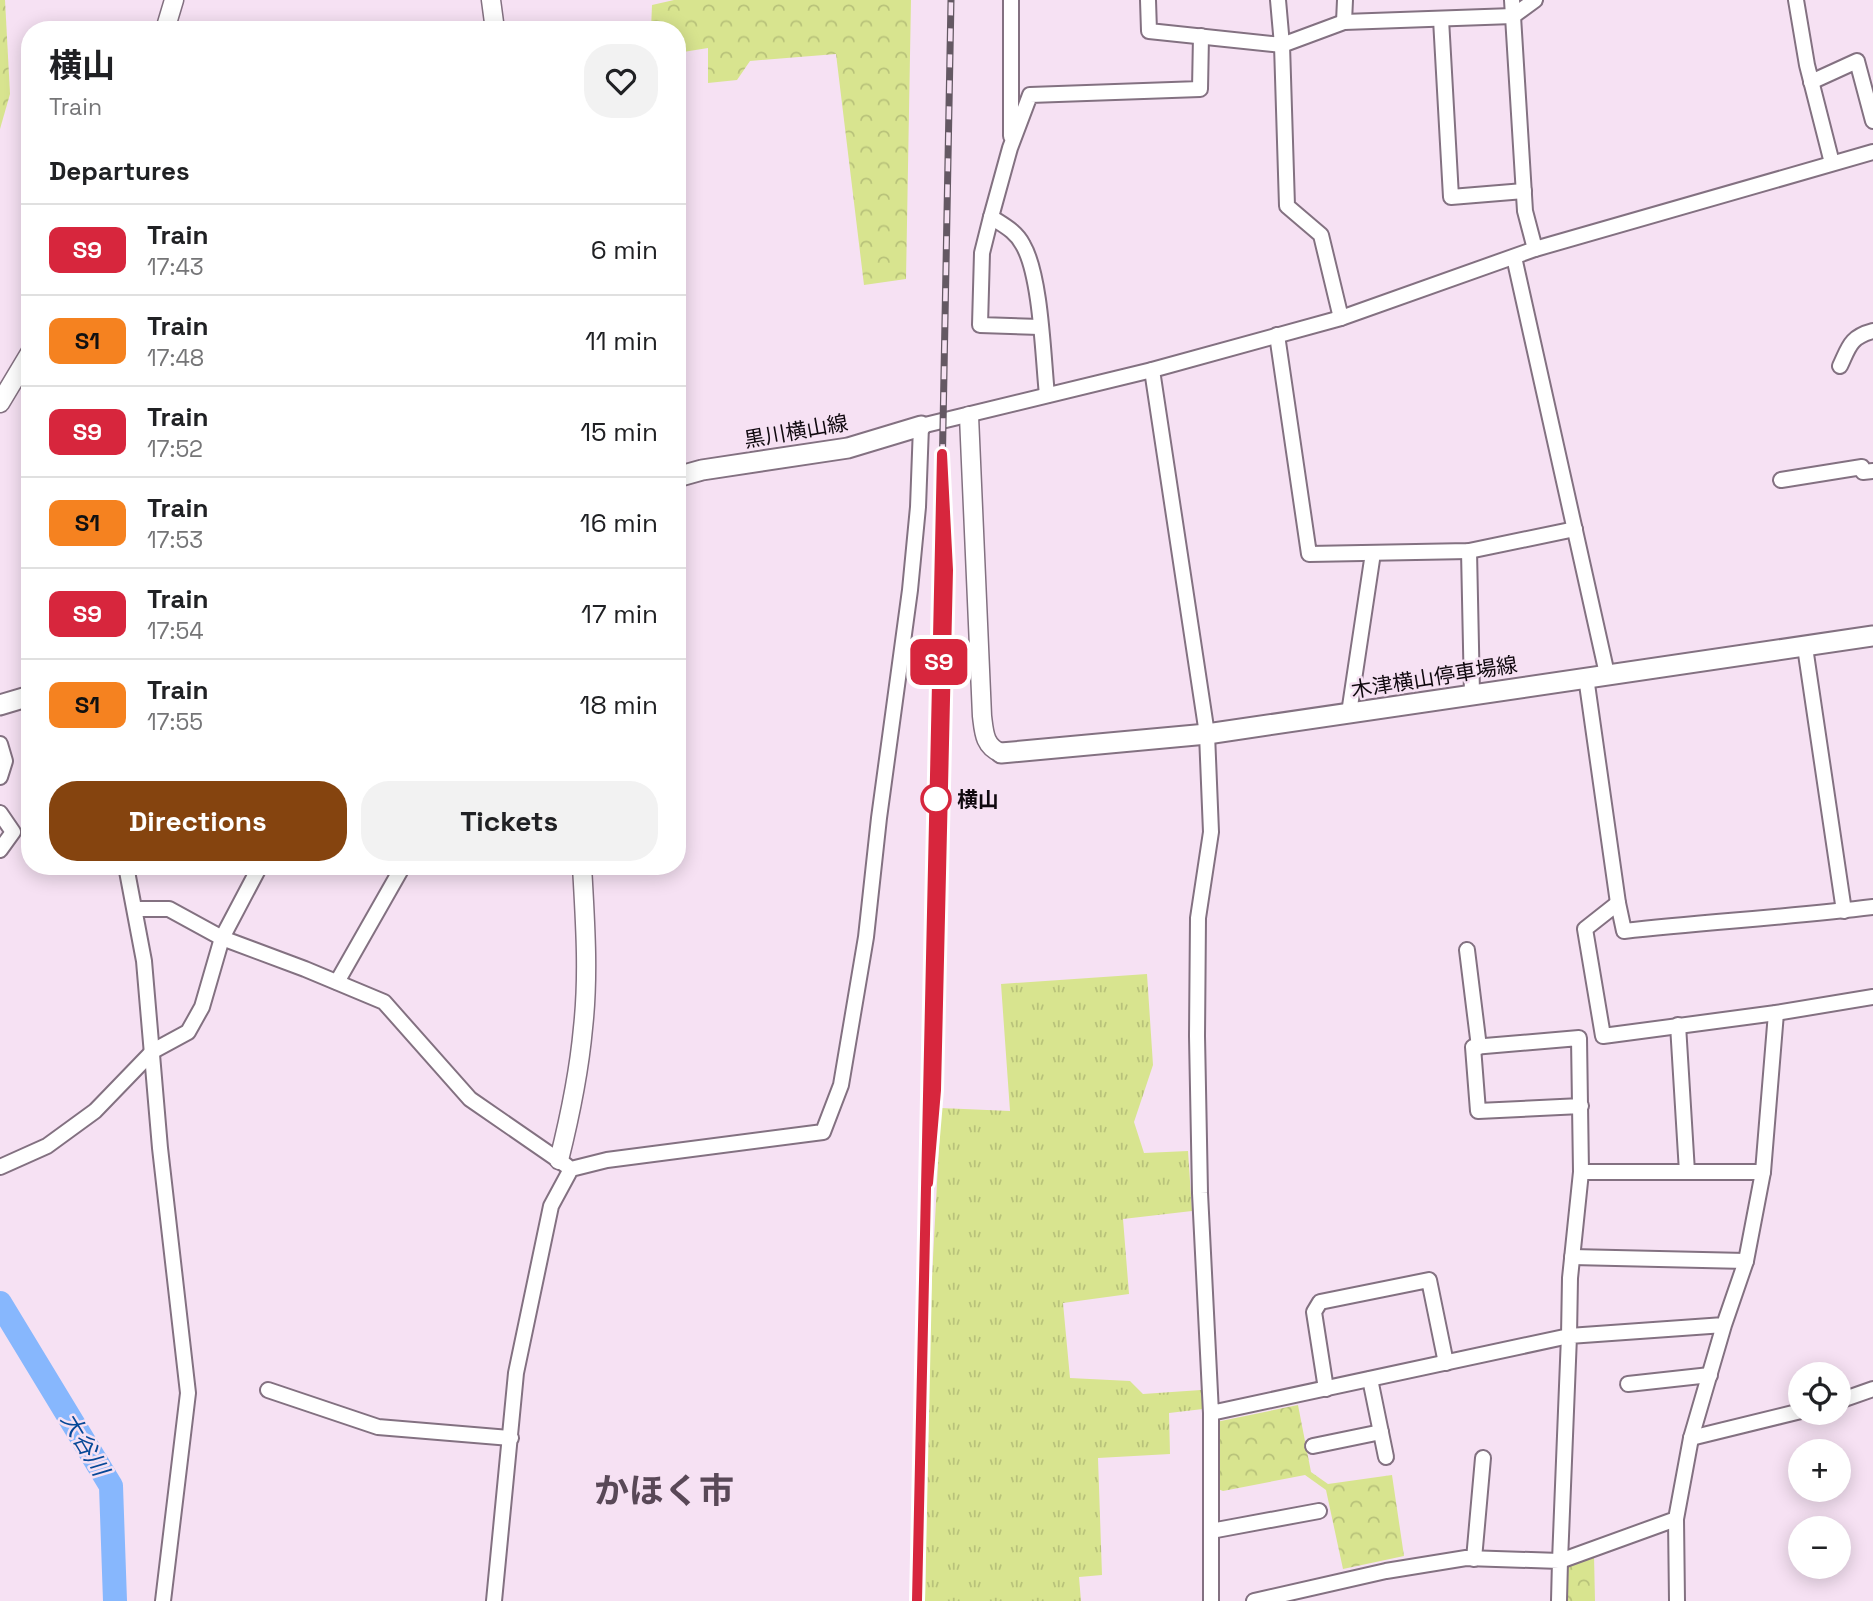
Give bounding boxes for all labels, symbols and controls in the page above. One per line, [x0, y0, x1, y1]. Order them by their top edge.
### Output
button: heart [584, 44, 658, 118]
text: 横山 [49, 45, 115, 87]
text: Train [49, 92, 102, 122]
text: Departures [49, 154, 190, 188]
text: Train [147, 218, 208, 252]
text: 6 min [591, 233, 658, 267]
text: S9 [73, 234, 102, 265]
text: 17:43 [147, 252, 204, 282]
text: Train [147, 309, 208, 343]
text: 11 min [585, 324, 658, 358]
text: S1 [75, 325, 100, 356]
text: 17:48 [147, 343, 204, 373]
text: Train [147, 400, 208, 434]
street label: 黒川横山線 [742, 409, 850, 453]
text: 15 min [580, 415, 658, 449]
text: S9 [73, 416, 102, 447]
text: 17:52 [147, 434, 203, 464]
text: Train [147, 491, 208, 525]
text: 16 min [580, 506, 658, 540]
text: S1 [75, 507, 100, 538]
text: 17:53 [147, 525, 203, 555]
text: Train [147, 582, 208, 616]
text: 17 min [581, 597, 658, 631]
text: S9 [73, 598, 102, 629]
text: 17:54 [147, 616, 204, 646]
line badge: S9 [908, 639, 970, 685]
text: S9 [924, 646, 954, 677]
street label: 木津横山停車場線 [1349, 651, 1519, 703]
text: Train [147, 673, 208, 707]
text: 18 min [580, 688, 658, 722]
text: S1 [75, 689, 100, 720]
text: 17:55 [147, 707, 203, 737]
button: Directions [49, 781, 347, 861]
button: Tickets [361, 781, 658, 861]
marker: 横山 [921, 784, 951, 814]
place label: 横山 [957, 786, 999, 813]
map controls [1788, 1362, 1851, 1579]
button: locate [1788, 1362, 1851, 1425]
water label: 大谷川 [54, 1407, 117, 1484]
button: + [1788, 1439, 1851, 1502]
district label: かほく市 [594, 1469, 734, 1513]
button: − [1788, 1516, 1851, 1579]

